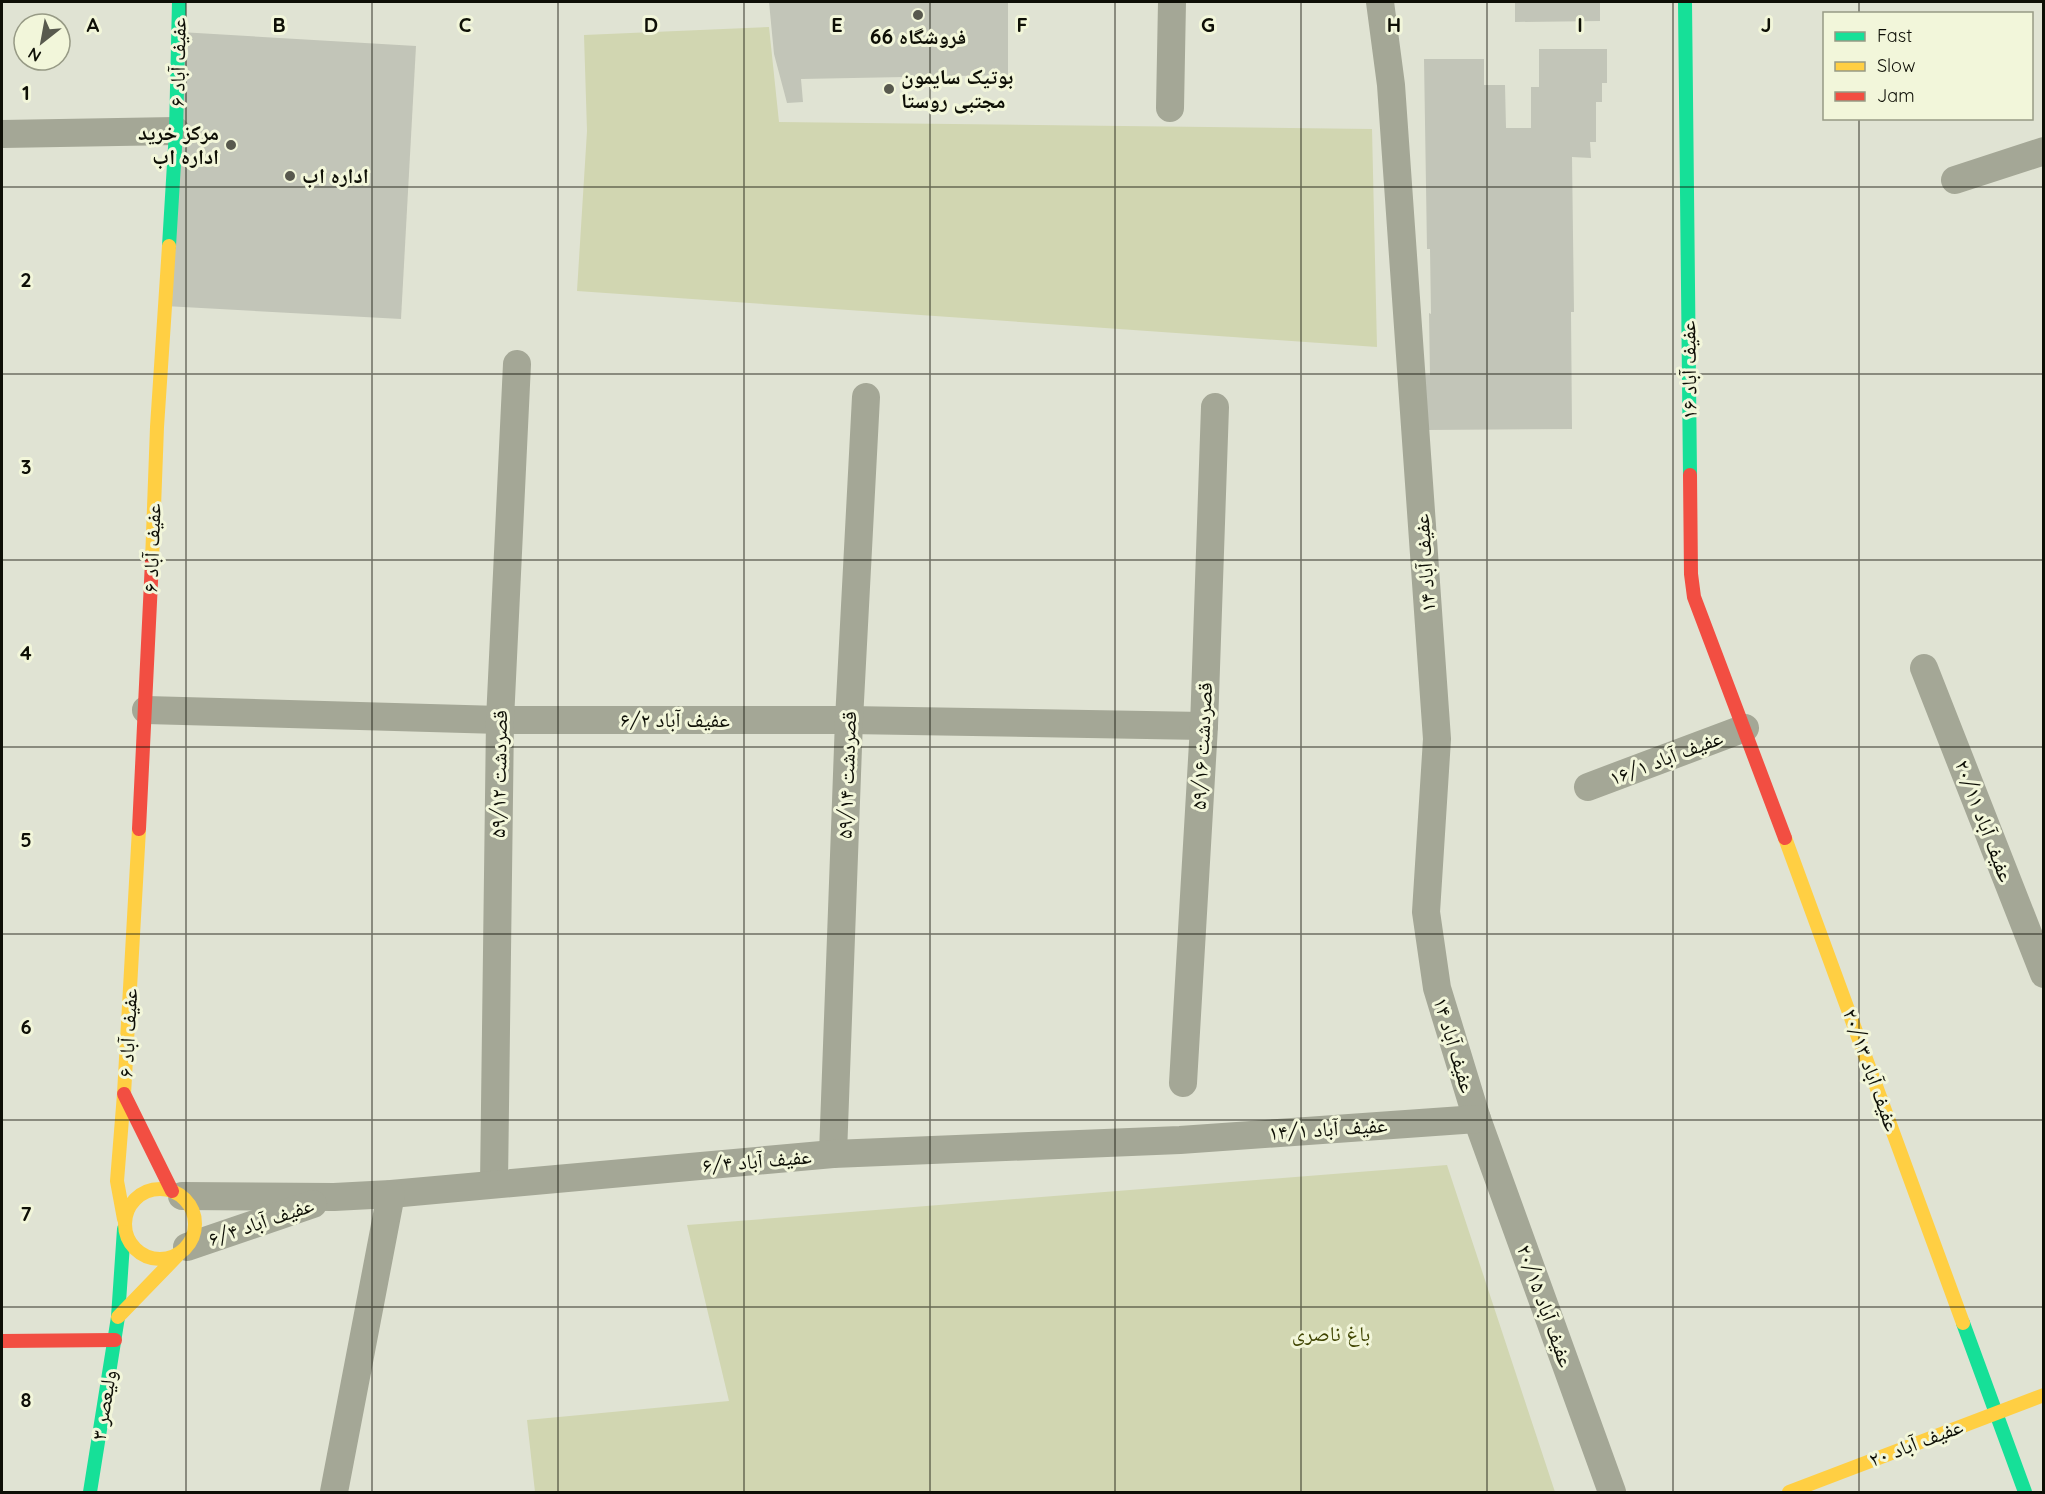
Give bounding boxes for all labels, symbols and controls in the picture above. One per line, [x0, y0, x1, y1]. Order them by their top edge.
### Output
marker: فروشگاه 66 [911, 8, 925, 22]
north arrow [12, 12, 72, 72]
text: A [87, 12, 100, 37]
text: B [272, 12, 286, 37]
text: C [459, 12, 472, 37]
text: D [644, 12, 658, 37]
text: E [831, 12, 843, 37]
text: F [1016, 12, 1028, 37]
text: G [1201, 12, 1215, 37]
text: H [1387, 12, 1401, 37]
text: I [1577, 12, 1583, 37]
text: J [1760, 12, 1772, 37]
legend [1823, 12, 2033, 120]
street label: عفیف آباد ۶ [163, 17, 191, 107]
place label: فروشگاه 66 [870, 23, 966, 49]
text: Fast [1877, 24, 1912, 47]
text: N [24, 43, 44, 66]
text: Slow [1877, 54, 1915, 77]
place label: بوتیک سایمون مجتبی روستا [901, 63, 1013, 114]
text: 1 [22, 80, 30, 105]
marker: بوتیک سایمون مجتبی روستا [882, 82, 896, 96]
text: Jam [1877, 84, 1915, 107]
place label: مرکز خرید اداره اب [138, 119, 219, 169]
marker: مرکز خرید اداره اب [224, 138, 238, 152]
place label: اداره اب [302, 162, 369, 188]
marker: اداره اب [283, 169, 297, 183]
text: 2 [20, 267, 32, 292]
street label: عفیف آباد ۱۶ [1674, 320, 1702, 420]
text: 3 [21, 454, 31, 479]
street label: عفیف آباد ۶ [136, 503, 166, 593]
street label: عفیف آباد ۱۴ [1408, 513, 1440, 613]
text: 4 [20, 640, 32, 665]
street label: ۵۹/۱۶ قصردشت [1185, 681, 1217, 810]
street label: عفیف آباد ۶/۲ [620, 706, 730, 732]
street label: ۵۹/۱۲ قصردشت [484, 710, 512, 838]
street label: ۵۹/۱۴ قصردشت [831, 711, 861, 839]
street label: عفیف آباد ۱۶/۱ [1605, 723, 1726, 791]
street label: عفیف آباد ۲۰/۱۱ [1950, 756, 2020, 886]
text: 5 [20, 827, 32, 852]
street label: عفیف آباد ۶ [112, 987, 142, 1078]
street label: عفیف آباد ۱۴ [1428, 994, 1482, 1096]
street label: عفیف آباد ۲۰/۱۳ [1838, 1005, 1906, 1135]
text: 6 [20, 1014, 32, 1039]
street label: عفیف آباد ۱۴/۱ [1268, 1111, 1389, 1145]
street label: عفیف آباد ۶/۴ [701, 1142, 813, 1178]
street label: عفیف آباد ۶/۴ [205, 1191, 317, 1251]
text: 7 [21, 1201, 32, 1226]
street label: عفیف آباد ۲۰/۱۵ [1512, 1241, 1580, 1371]
park label: باغ ناصری [1292, 1320, 1370, 1347]
street label: ۳ ولیعصر [85, 1368, 121, 1442]
text: 8 [21, 1387, 32, 1412]
street label: عفیف آباد ۲۰ [1865, 1412, 1967, 1472]

